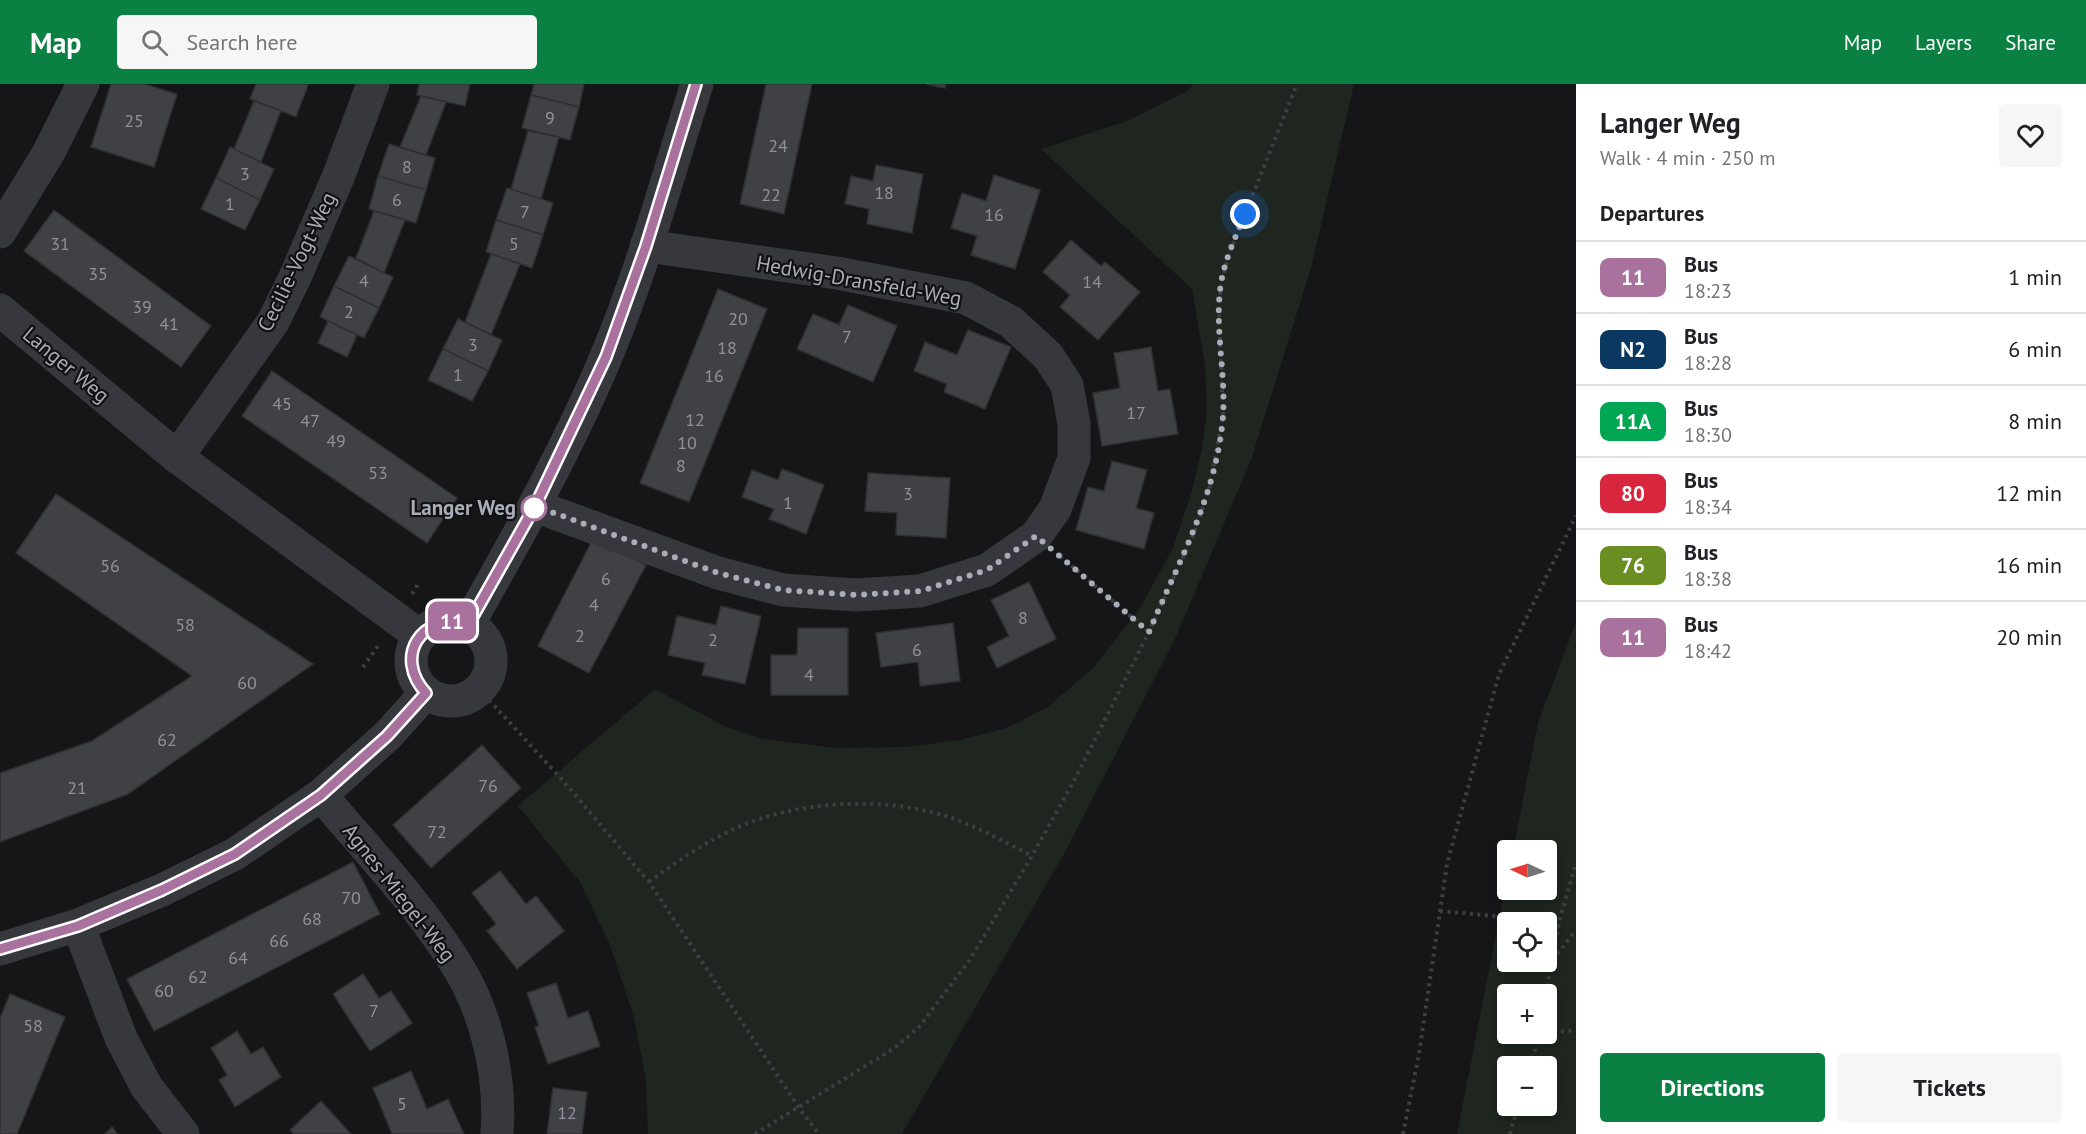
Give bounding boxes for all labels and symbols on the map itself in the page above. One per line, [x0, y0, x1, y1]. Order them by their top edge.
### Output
house number: 9 [545, 106, 555, 129]
house number: 25 [124, 109, 144, 132]
house number: 24 [768, 134, 788, 157]
house number: 8 [402, 155, 412, 178]
house number: 3 [240, 162, 250, 185]
house number: 18 [874, 181, 894, 204]
house number: 22 [761, 183, 781, 206]
street label: Cecilie-Vogt-Weg [251, 188, 342, 336]
house number: 6 [392, 188, 402, 211]
house number: 1 [225, 192, 235, 215]
your location [1230, 199, 1260, 229]
house number: 7 [520, 200, 530, 223]
house number: 16 [984, 203, 1004, 226]
house number: 31 [50, 232, 70, 255]
house number: 5 [509, 232, 519, 255]
street label: Hedwig-Dransfeld-Weg [754, 249, 964, 312]
house number: 35 [88, 262, 108, 285]
house number: 4 [359, 269, 369, 292]
house number: 14 [1082, 270, 1102, 293]
house number: 39 [132, 295, 152, 318]
house number: 2 [344, 300, 354, 323]
house number: 20 [728, 307, 748, 330]
house number: 41 [159, 312, 179, 335]
street label: Langer Weg [17, 321, 115, 409]
house number: 7 [842, 325, 852, 348]
house number: 3 [468, 333, 478, 356]
house number: 18 [717, 336, 737, 359]
house number: 1 [453, 363, 463, 386]
house number: 16 [704, 364, 724, 387]
house number: 45 [272, 392, 292, 415]
house number: 17 [1126, 401, 1146, 424]
house number: 12 [685, 408, 705, 431]
house number: 47 [300, 409, 320, 432]
house number: 49 [326, 429, 346, 452]
house number: 10 [677, 431, 697, 454]
house number: 8 [676, 454, 686, 477]
house number: 53 [368, 461, 388, 484]
house number: 3 [903, 482, 913, 505]
house number: 1 [783, 491, 793, 514]
place label: Langer Weg [410, 494, 516, 521]
marker: Langer Weg [521, 495, 547, 521]
house number: 56 [100, 554, 120, 577]
house number: 6 [601, 567, 611, 590]
house number: 4 [589, 593, 599, 616]
line badge: 11 [425, 602, 479, 640]
house number: 8 [1018, 606, 1028, 629]
house number: 58 [175, 613, 195, 636]
house number: 2 [575, 624, 585, 647]
house number: 2 [708, 628, 718, 651]
house number: 6 [912, 638, 922, 661]
house number: 4 [804, 663, 814, 686]
house number: 60 [237, 671, 257, 694]
house number: 62 [157, 728, 177, 751]
house number: 76 [478, 774, 498, 797]
house number: 21 [67, 776, 87, 799]
street label: Agnes-Miegel-Weg [337, 818, 462, 967]
house number: 72 [427, 820, 447, 843]
north arrow [1497, 840, 1557, 900]
house number: 70 [341, 886, 361, 909]
house number: 68 [302, 907, 322, 930]
house number: 66 [269, 929, 289, 952]
house number: 64 [228, 946, 248, 969]
house number: 62 [188, 965, 208, 988]
house number: 60 [154, 979, 174, 1002]
house number: 7 [369, 999, 379, 1022]
house number: 58 [23, 1014, 43, 1037]
house number: 5 [397, 1092, 407, 1115]
house number: 12 [557, 1101, 577, 1124]

